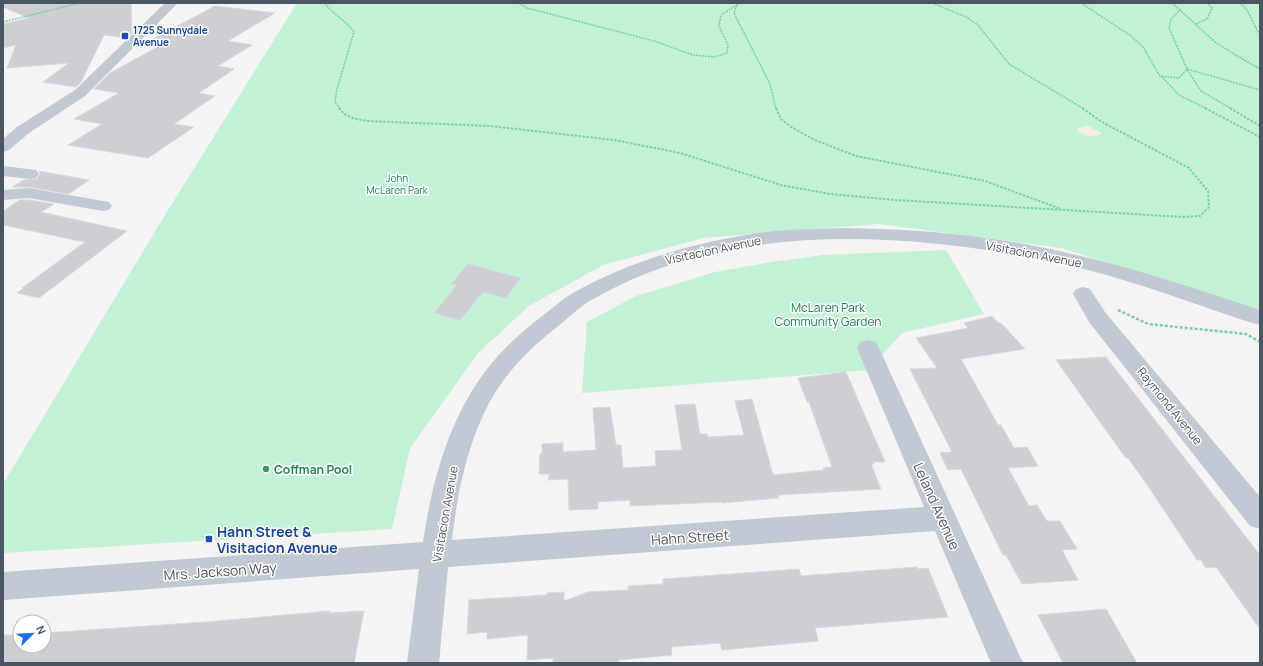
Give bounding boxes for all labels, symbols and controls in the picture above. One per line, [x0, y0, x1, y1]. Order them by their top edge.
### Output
place label: 1725 Sunnydale Avenue [133, 23, 208, 49]
marker: 1725 Sunnydale Avenue [120, 31, 130, 41]
park label: John McLaren Park [366, 171, 429, 197]
street label: Visitacion Avenue [664, 232, 762, 268]
street label: Visitacion Avenue [985, 236, 1083, 272]
park label: McLaren Park Community Garden [775, 299, 881, 330]
street label: Raymond Avenue [1133, 364, 1207, 448]
street label: Leland Avenue [909, 459, 965, 553]
place label: Coffman Pool [274, 461, 352, 478]
marker: Coffman Pool [261, 464, 271, 474]
street label: Visitacion Avenue [428, 465, 462, 563]
place label: Hahn Street & Visitacion Avenue [217, 522, 338, 557]
street label: Hahn Street [650, 525, 730, 549]
marker: Hahn Street & Visitacion Avenue [204, 534, 214, 544]
street label: Mrs. Jackson Way [163, 558, 278, 584]
north arrow [12, 614, 52, 654]
text: N [33, 623, 50, 636]

